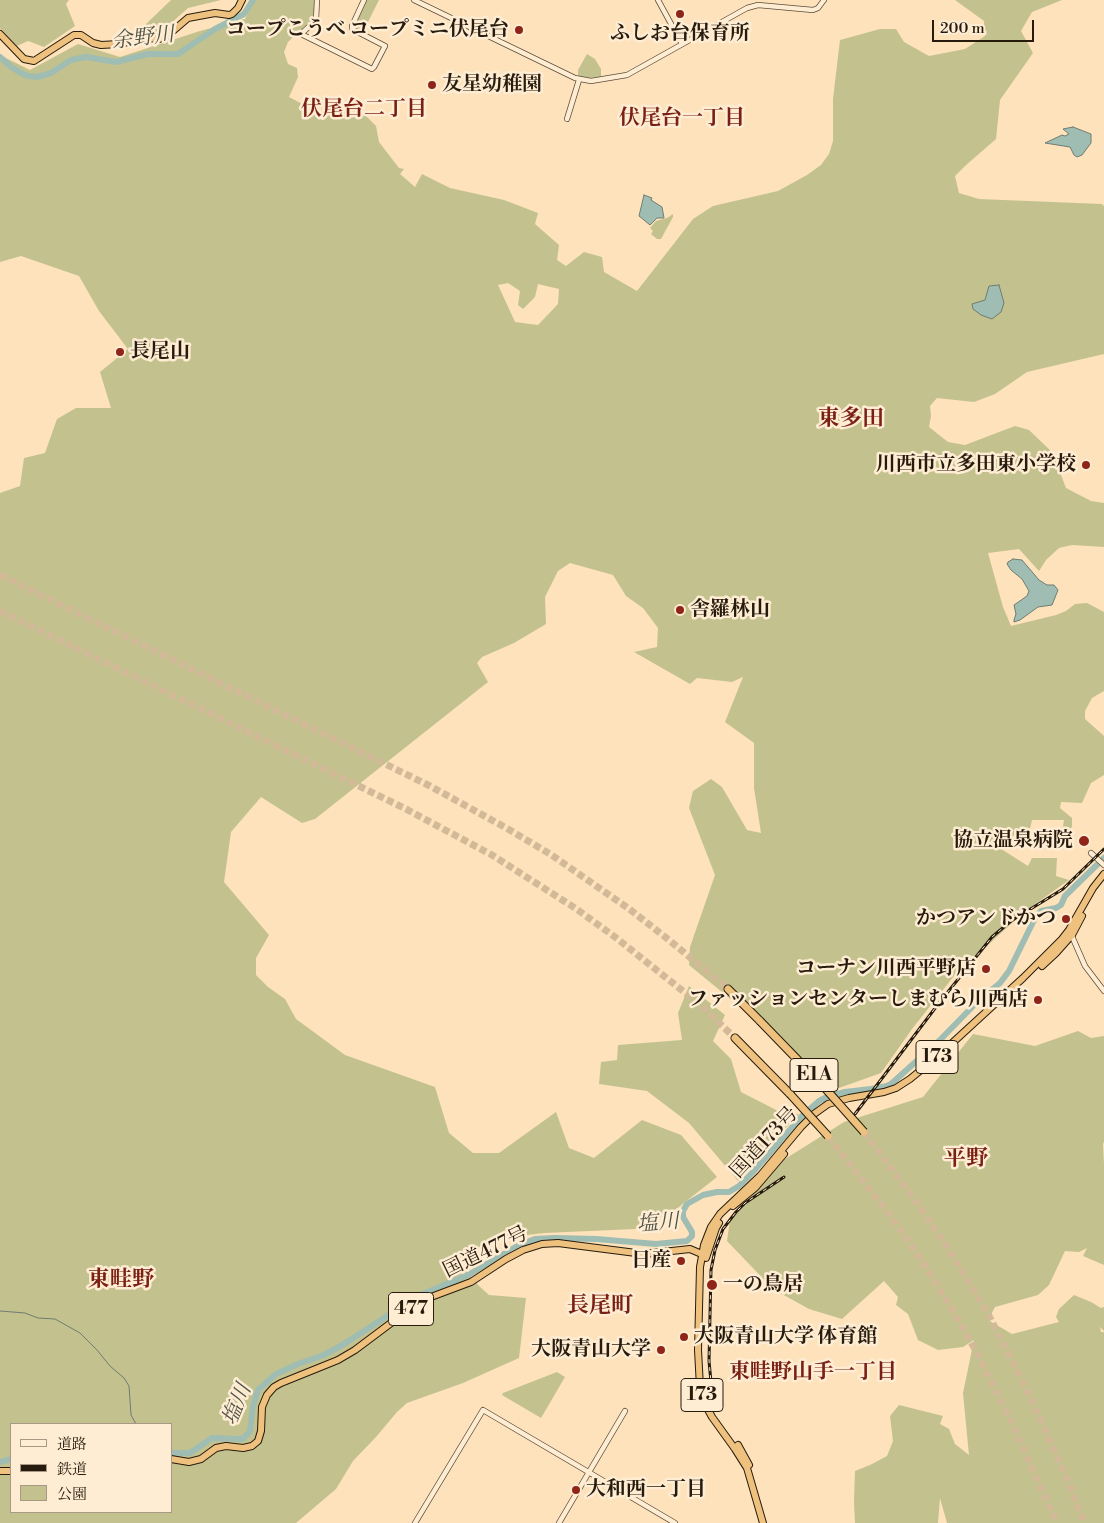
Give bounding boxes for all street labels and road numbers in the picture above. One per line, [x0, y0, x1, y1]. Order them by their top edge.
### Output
road number: 173 [916, 1040, 958, 1074]
road number: E1A [790, 1058, 838, 1092]
street label: 国道173号 [726, 1102, 804, 1184]
street label: 国道477号 [440, 1222, 532, 1284]
road number: 477 [388, 1292, 434, 1326]
road number: 173 [681, 1378, 723, 1412]

